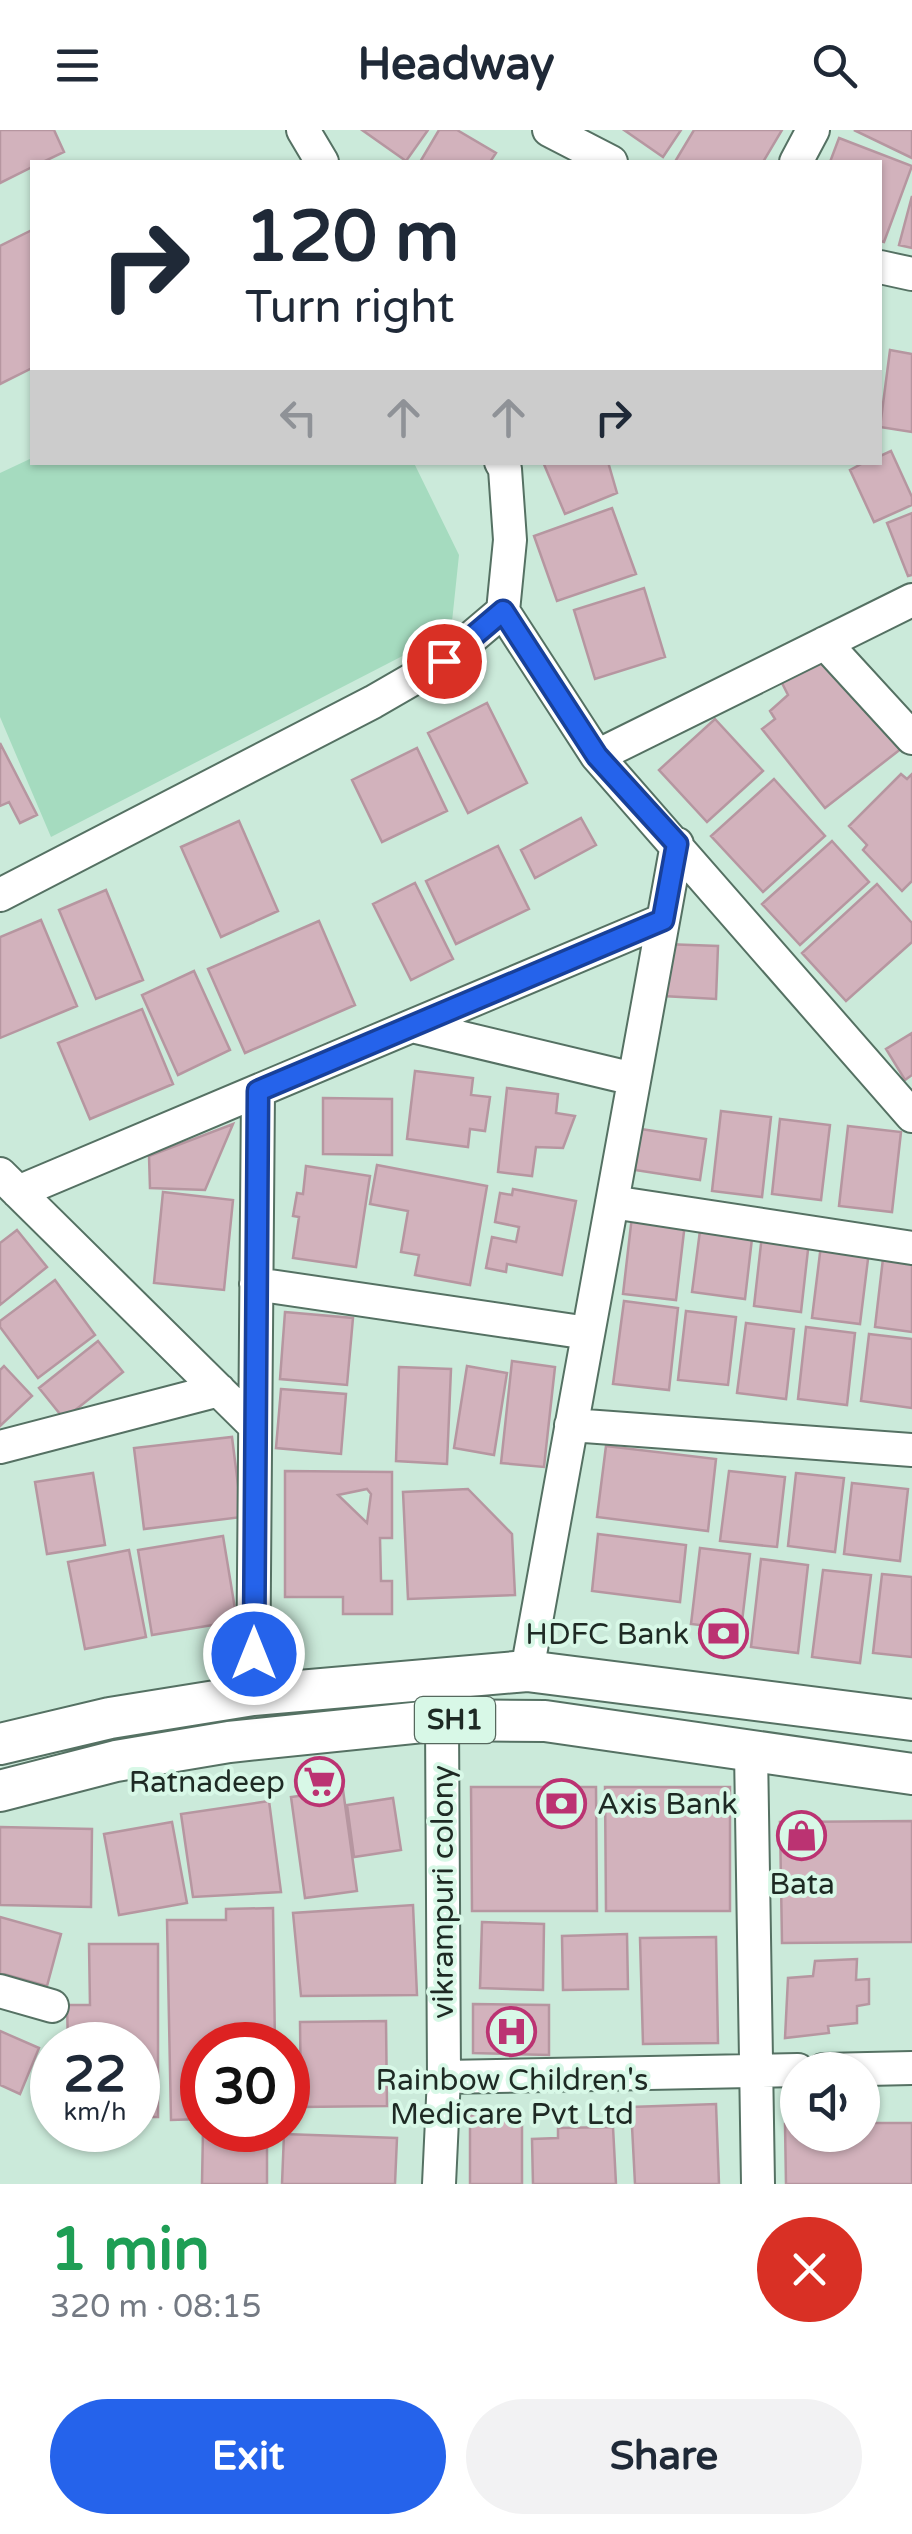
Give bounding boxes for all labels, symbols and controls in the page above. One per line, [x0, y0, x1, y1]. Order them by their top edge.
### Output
icon: menu [50, 38, 105, 93]
text: Headway [358, 38, 554, 92]
icon: search [807, 38, 862, 93]
text: 120 m [245, 196, 459, 280]
icon: right [80, 200, 210, 330]
text: Turn right [245, 281, 454, 335]
icon: left [271, 390, 326, 445]
icon: ahead [376, 390, 431, 445]
icon: ahead [481, 390, 536, 445]
icon: right [586, 390, 641, 445]
pin [402, 619, 487, 704]
icon: arrive [417, 634, 472, 689]
position arrow [202, 1602, 306, 1706]
bank icon: HDFC Bank [698, 1608, 750, 1660]
place label: HDFC Bank [525, 1616, 689, 1653]
road number: SH1 [415, 1697, 495, 1743]
supermarket icon: Ratnadeep [294, 1756, 346, 1808]
place label: Ratnadeep [129, 1764, 285, 1801]
street label: vikrampuri colony [425, 1765, 462, 2019]
bank icon: Axis Bank [536, 1778, 588, 1830]
place label: Axis Bank [597, 1786, 738, 1823]
shop icon: Bata [776, 1809, 828, 1861]
place label: Bata [769, 1866, 835, 1903]
hospital icon: Rainbow Children's Medicare Pvt Ltd [486, 2005, 538, 2057]
speed limit sign: 30 [180, 2022, 310, 2152]
text: 22 [64, 2045, 126, 2105]
map controls [780, 2052, 880, 2152]
button: sound [780, 2052, 880, 2152]
place label: Rainbow Children's Medicare Pvt Ltd [376, 2062, 648, 2133]
text: km/h [64, 2097, 126, 2127]
text: 1 min [50, 2214, 210, 2286]
button: close [757, 2217, 862, 2322]
text: 320 m · 08:15 [50, 2288, 262, 2326]
button: Exit [50, 2399, 446, 2514]
button: Share [466, 2399, 862, 2514]

